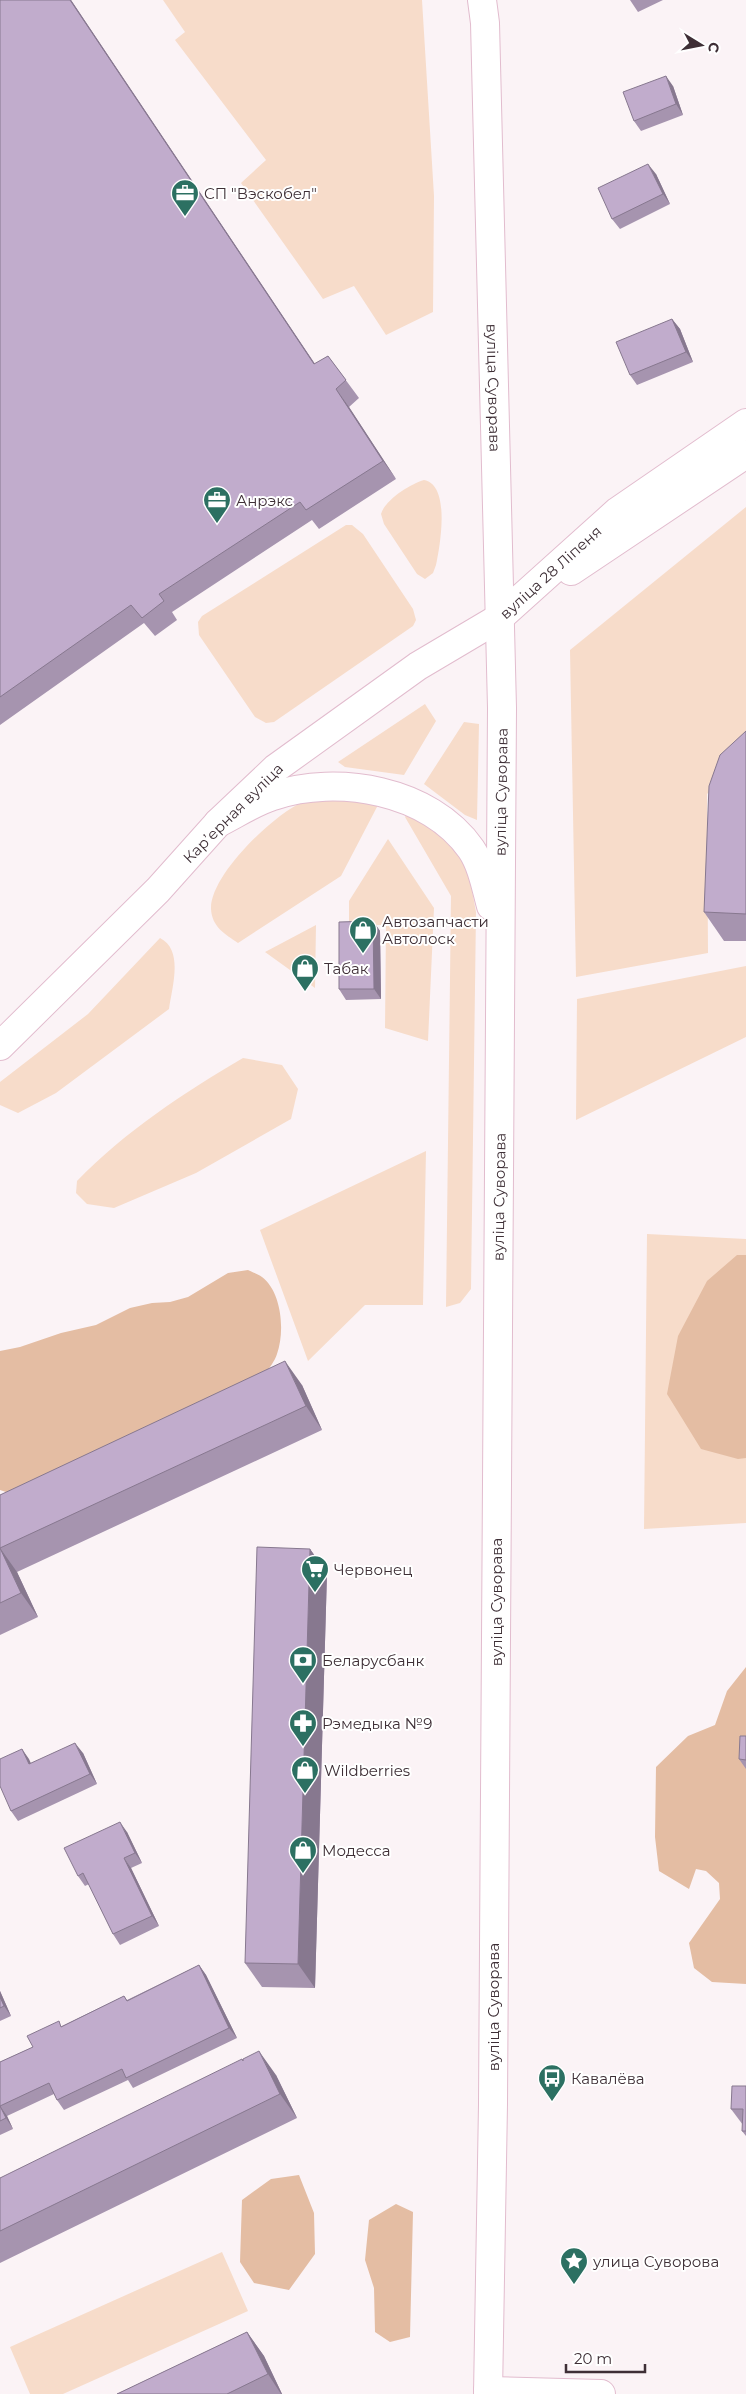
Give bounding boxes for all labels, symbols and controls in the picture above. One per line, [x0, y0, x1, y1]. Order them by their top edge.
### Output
north arrow [676, 20, 726, 70]
text: С [704, 41, 724, 54]
office icon: СП "Вэскобел" [170, 178, 200, 217]
place label: СП "Вэскобел" [204, 184, 317, 203]
street label: вуліца Суворава [483, 323, 505, 452]
office icon: Анрэкс [202, 485, 232, 524]
place label: Анрэкс [236, 491, 293, 510]
street label: вуліца 28 Ліпеня [496, 521, 605, 622]
street label: вуліца Суворава [490, 728, 512, 856]
street label: Карʼерная вуліца [179, 759, 287, 867]
place label: Автозапчасти Автолоск [382, 912, 489, 948]
shop icon: Автозапчасти Автолоск [348, 915, 378, 954]
shop icon: Табак [290, 953, 320, 992]
place label: Табак [324, 959, 369, 978]
street label: вуліца Суворава [488, 1133, 510, 1261]
street label: вуліца Суворава [487, 1538, 506, 1666]
supermarket icon: Червонец [300, 1554, 330, 1593]
place label: Червонец [334, 1560, 413, 1579]
bank icon: Беларусбанк [288, 1645, 318, 1684]
place label: Беларусбанк [322, 1651, 425, 1670]
pharmacy icon: Рэмедыка №9 [288, 1708, 318, 1747]
place label: Рэмедыка №9 [322, 1714, 432, 1733]
shop icon: Wildberries [290, 1755, 320, 1794]
place label: Wildberries [324, 1761, 410, 1780]
shop icon: Модесса [288, 1835, 318, 1874]
place label: Модесса [322, 1841, 390, 1860]
street label: вуліца Суворава [484, 1943, 503, 2071]
bus stop icon: Кавалёва [537, 2063, 567, 2102]
place label: Кавалёва [571, 2069, 645, 2088]
place icon: улица Суворова [559, 2246, 589, 2285]
place label: улица Суворова [592, 2252, 719, 2271]
scale bar [566, 2342, 645, 2374]
text: 20 m [574, 2349, 612, 2368]

